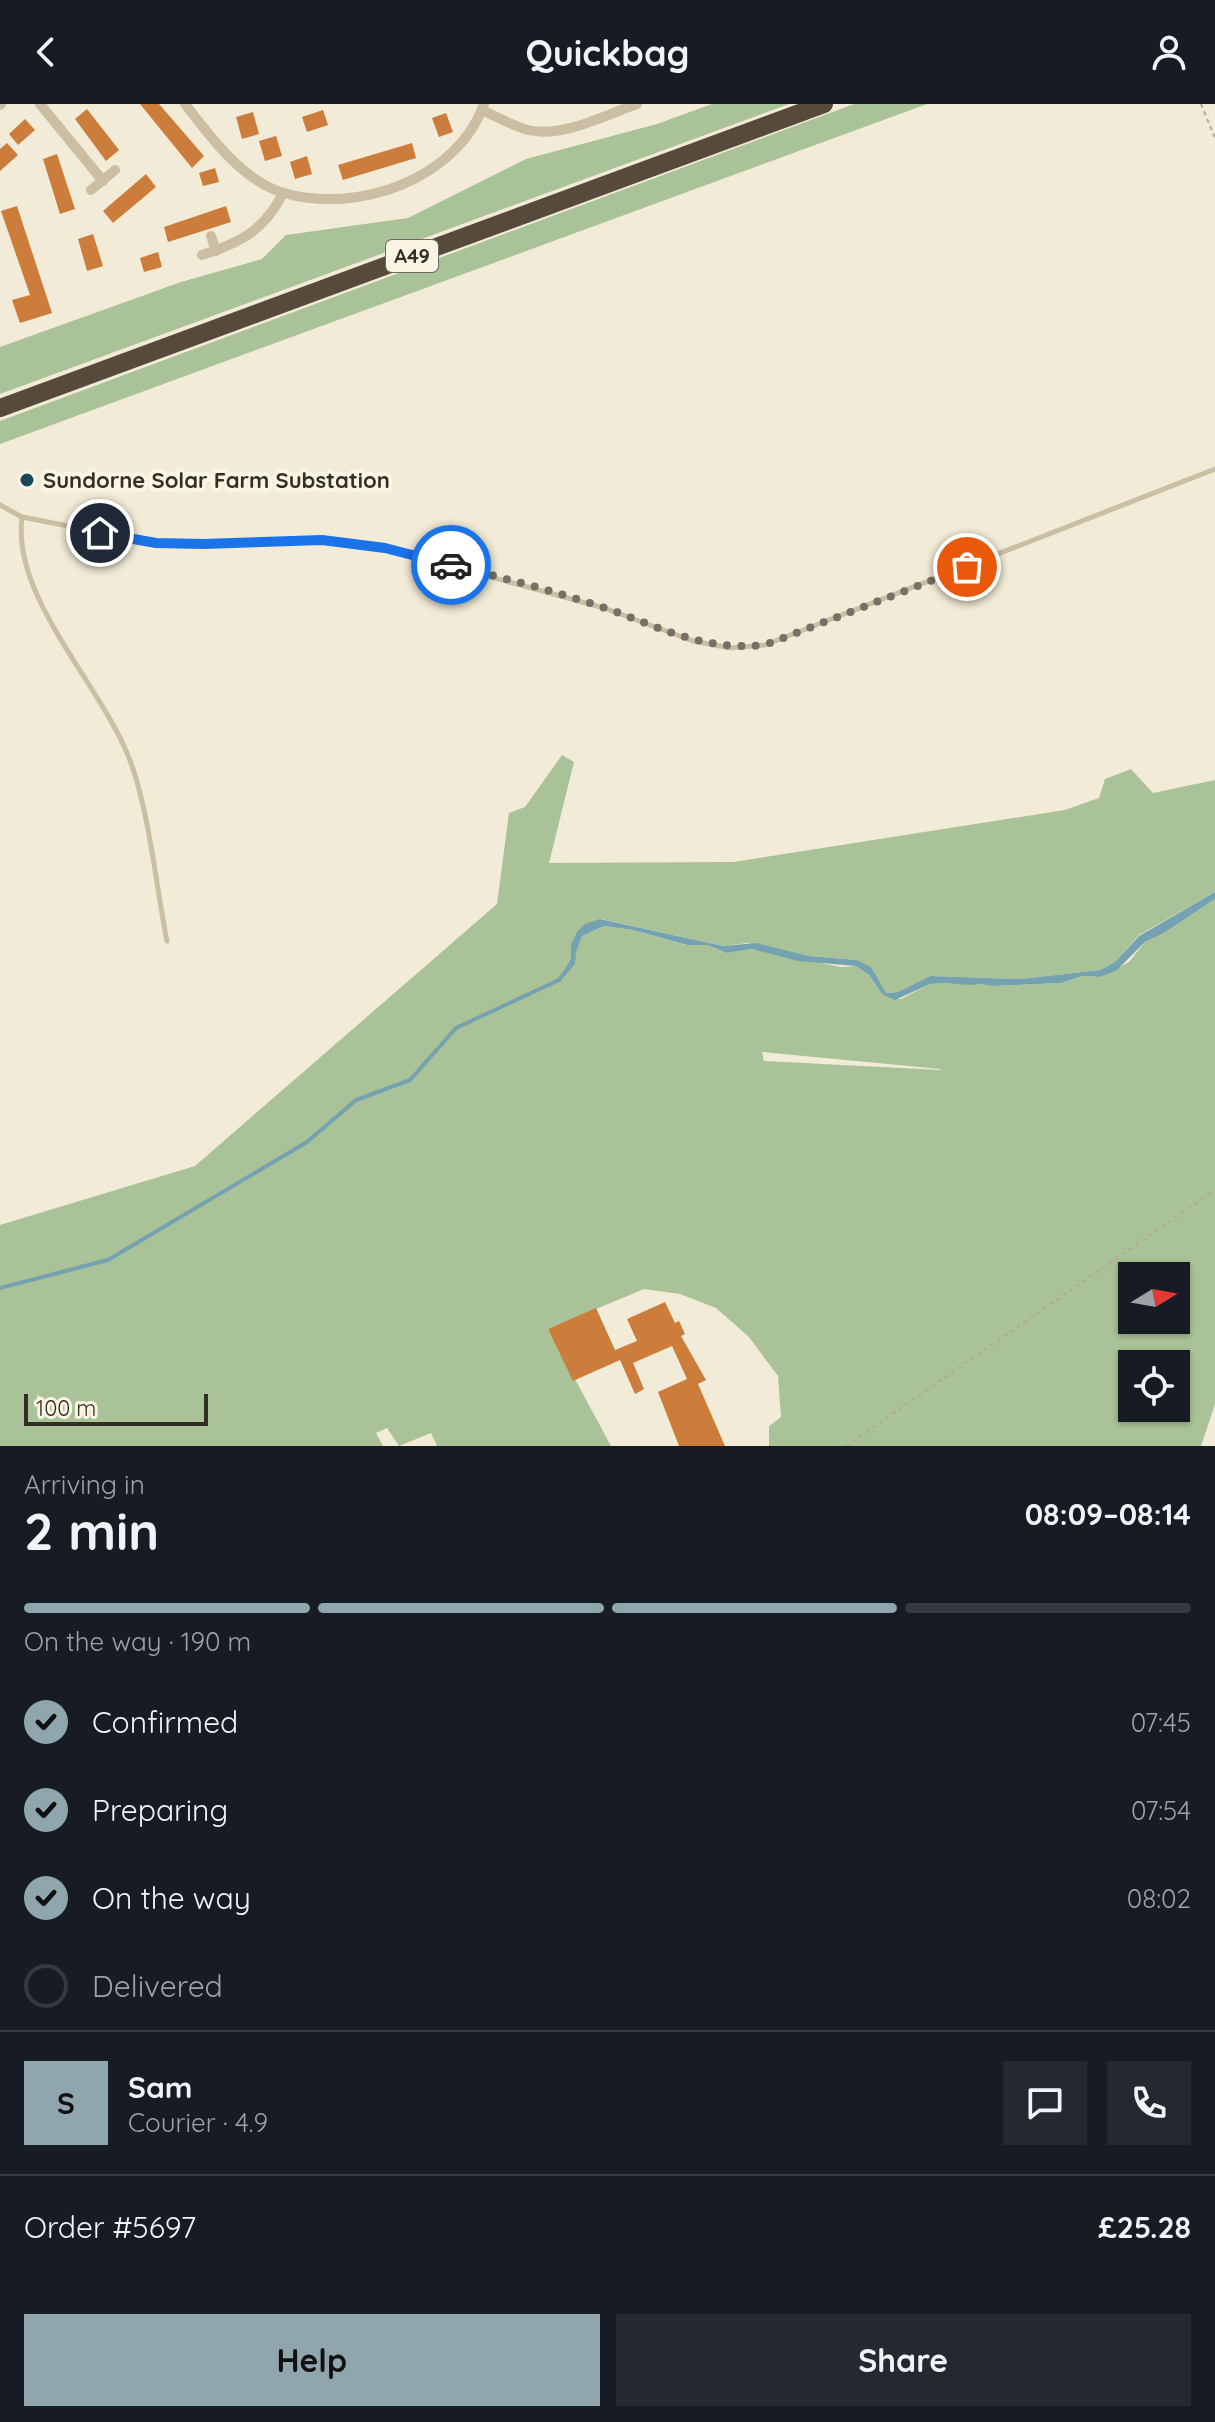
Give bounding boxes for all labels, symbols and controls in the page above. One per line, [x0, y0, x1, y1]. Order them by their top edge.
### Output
icon: back [24, 30, 68, 74]
text: Quickbag [525, 30, 690, 75]
icon: person [1147, 30, 1191, 74]
road number: A49 [386, 240, 438, 272]
place label: Sundorne Solar Farm Substation [43, 466, 390, 494]
marker: Sundorne Solar Farm Substation [18, 471, 36, 489]
pin [66, 499, 134, 567]
icon: home [78, 511, 122, 555]
courier [411, 525, 491, 605]
pin [933, 533, 1001, 601]
icon: car [429, 543, 473, 587]
icon: bag [945, 545, 989, 589]
north arrow [1118, 1262, 1190, 1334]
map controls [1118, 1262, 1190, 1422]
button: locate [1118, 1350, 1190, 1422]
scale bar [24, 1390, 208, 1426]
text: 100 m [36, 1394, 96, 1422]
text: Arriving in [24, 1468, 145, 1501]
text: 08:09–08:14 [1025, 1495, 1191, 1533]
text: 2 min [24, 1498, 159, 1563]
text: On the way · 190 m [24, 1625, 251, 1658]
icon: check [24, 1700, 68, 1744]
text: Confirmed [92, 1703, 238, 1741]
text: 07:45 [1131, 1706, 1191, 1739]
icon: check [24, 1788, 68, 1832]
text: Preparing [92, 1791, 228, 1829]
text: 07:54 [1131, 1794, 1191, 1827]
icon: check [24, 1876, 68, 1920]
text: On the way [92, 1879, 251, 1917]
text: 08:02 [1127, 1882, 1191, 1915]
text: Delivered [92, 1967, 223, 2005]
button: chat [1003, 2061, 1087, 2145]
button: phone [1107, 2061, 1191, 2145]
text: Sam [128, 2068, 192, 2106]
text: S [57, 2084, 75, 2122]
text: Courier · 4.9 [128, 2106, 268, 2139]
text: Order #5697 [24, 2208, 196, 2246]
text: £25.28 [1098, 2208, 1191, 2246]
button: Help [24, 2314, 600, 2406]
button: Share [616, 2314, 1191, 2406]

